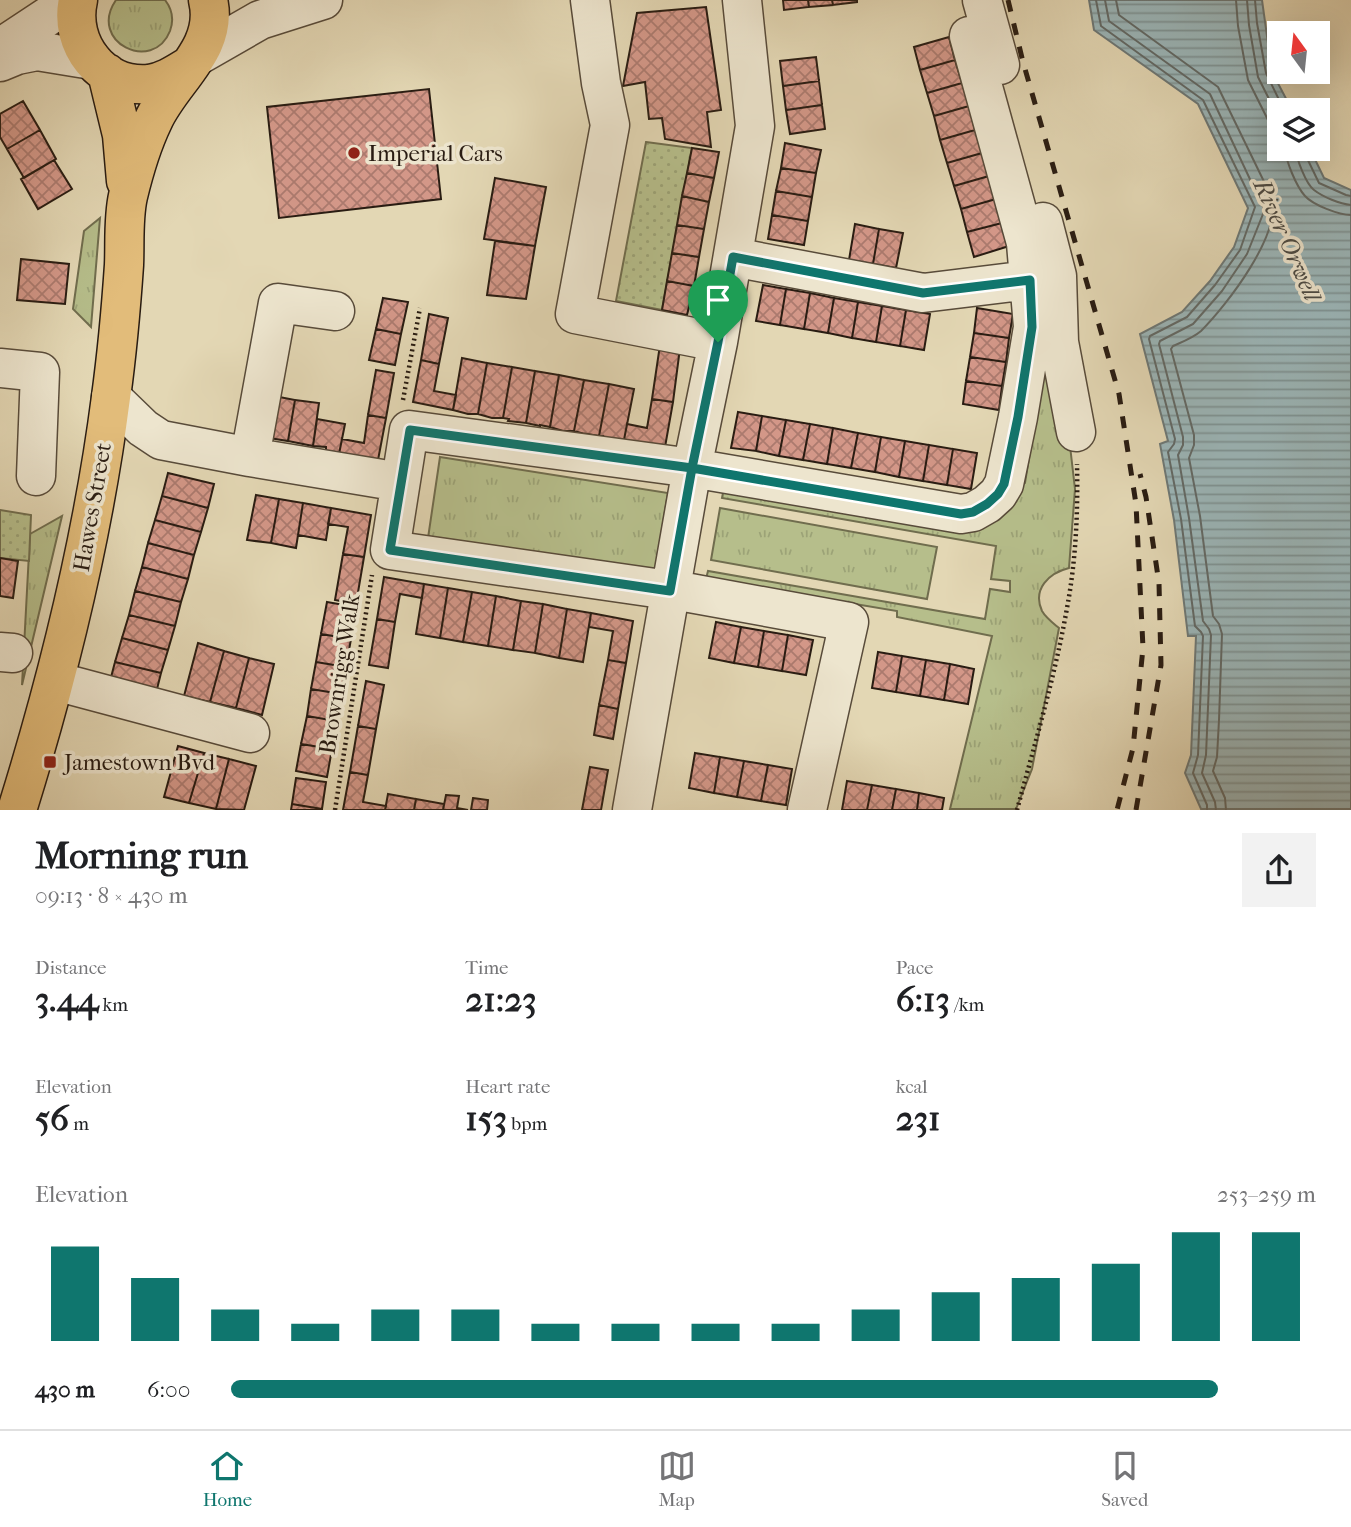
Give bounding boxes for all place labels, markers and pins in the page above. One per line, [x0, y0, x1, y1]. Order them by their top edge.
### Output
place label: Imperial Cars [368, 140, 503, 167]
marker: Imperial Cars [346, 145, 362, 161]
pin [688, 270, 748, 342]
place label: Jamestown Bvd [62, 749, 215, 776]
marker: Jamestown Bvd [42, 754, 58, 770]

